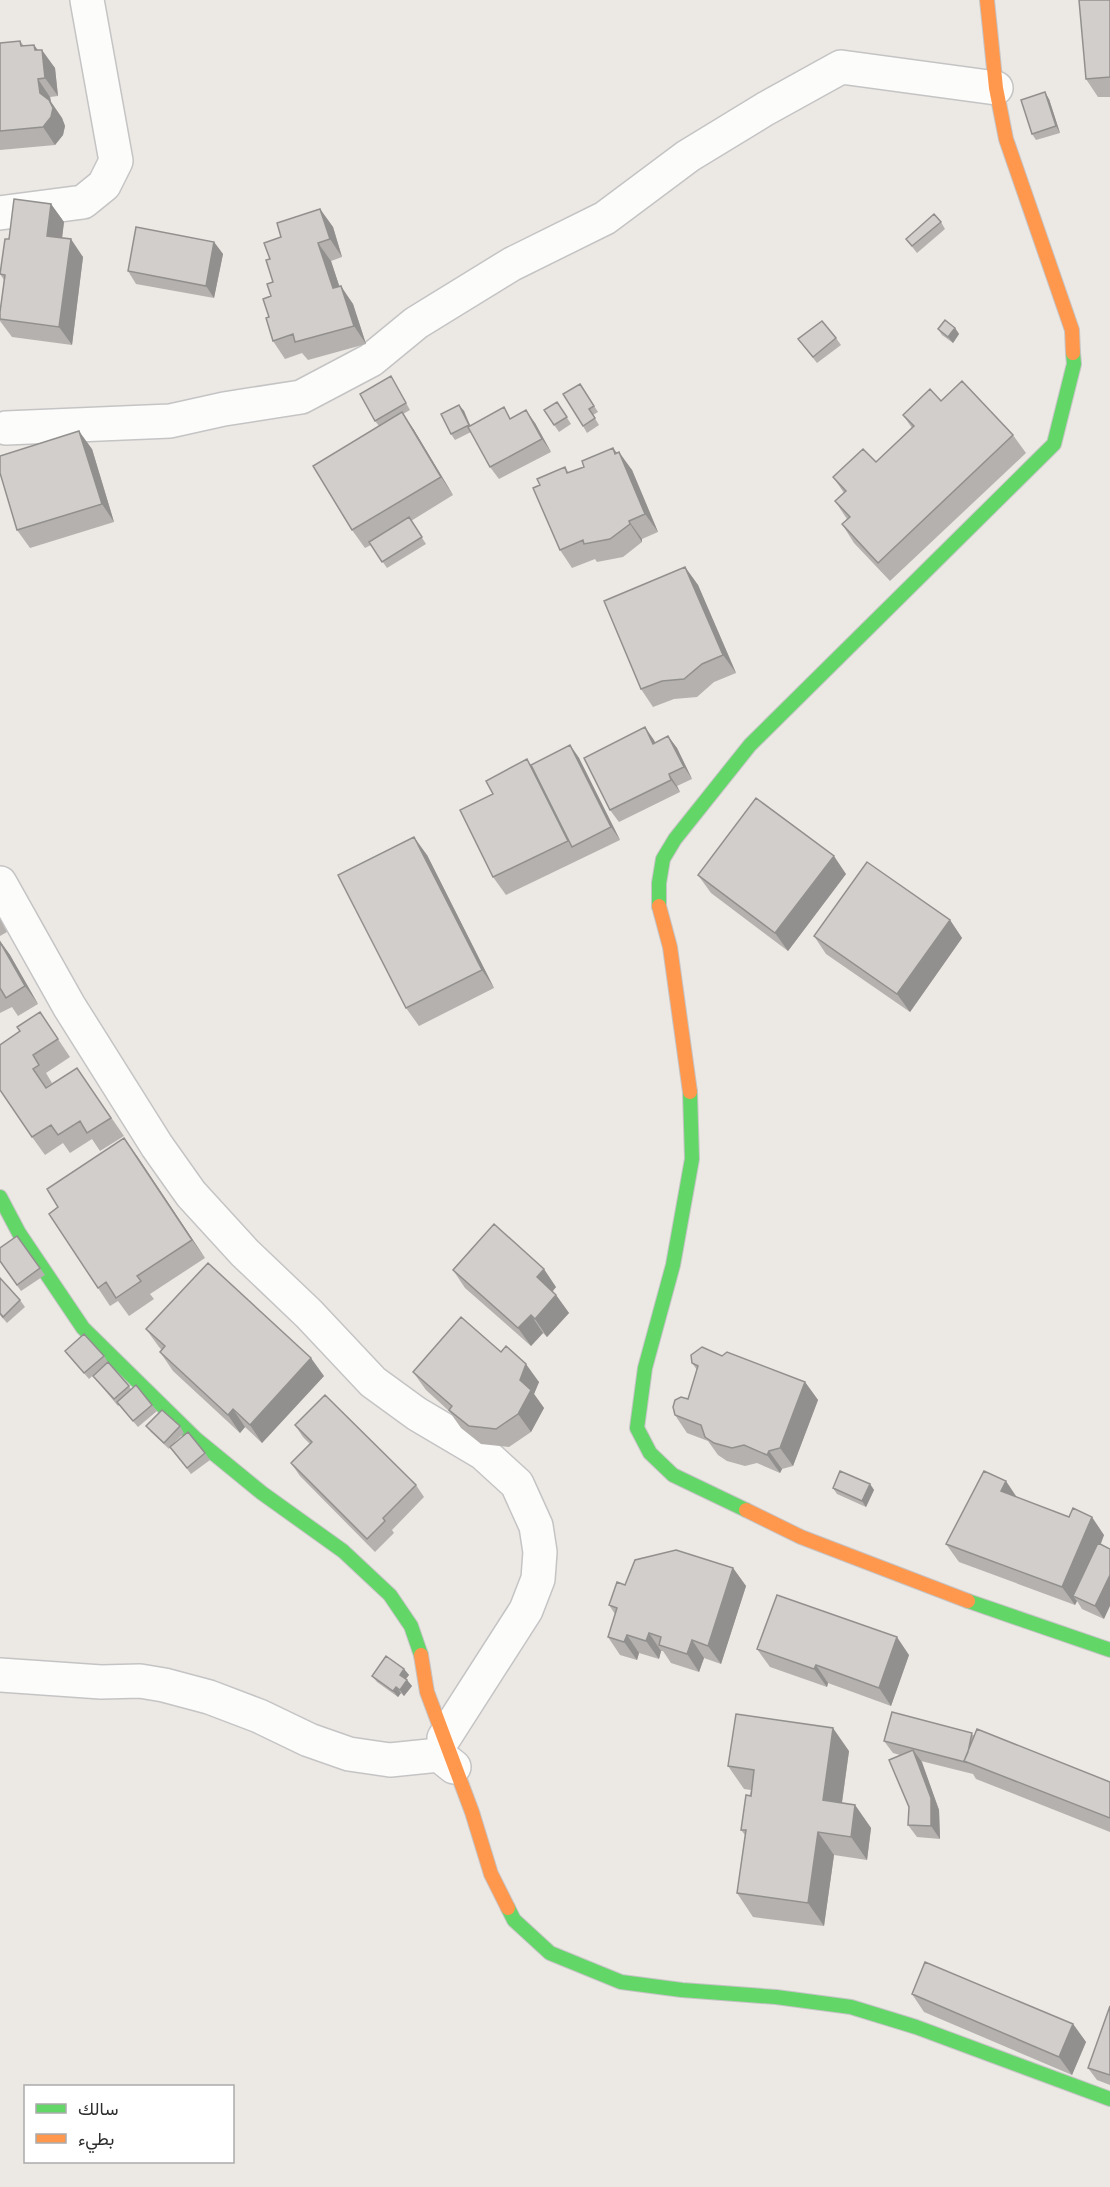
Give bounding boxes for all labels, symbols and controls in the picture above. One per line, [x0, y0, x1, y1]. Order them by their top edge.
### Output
legend [24, 2085, 234, 2163]
text: سالك [78, 2098, 118, 2120]
text: بطيء [78, 2128, 114, 2154]

